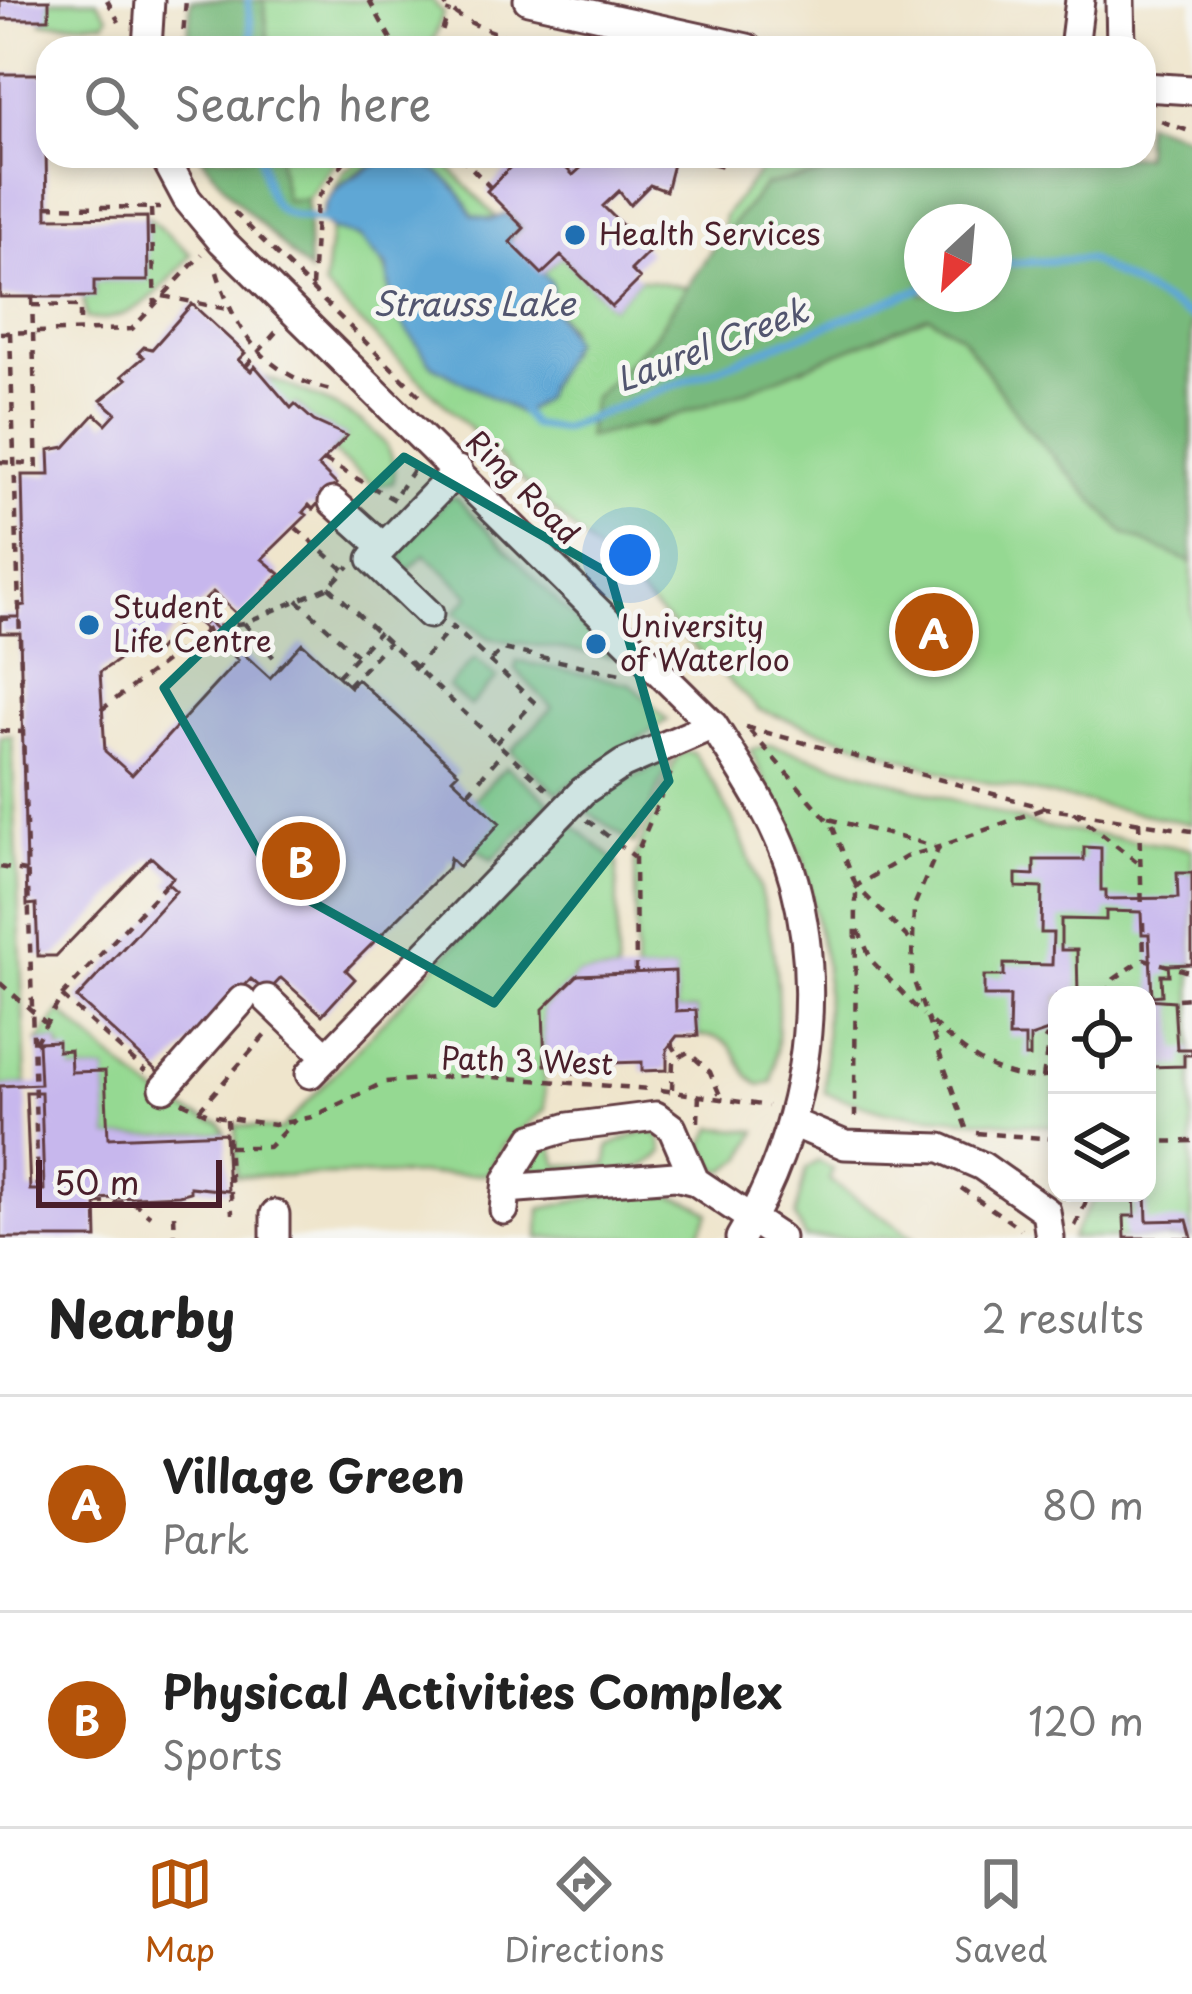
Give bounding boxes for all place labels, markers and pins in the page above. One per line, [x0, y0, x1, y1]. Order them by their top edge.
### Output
place label: Health Services [599, 210, 820, 255]
marker: Health Services [562, 222, 588, 248]
place label: Student Life Centre [113, 583, 272, 662]
pin: A [895, 587, 973, 677]
place label: University of Waterloo [620, 602, 790, 681]
marker: Student Life Centre [76, 612, 102, 638]
marker: University of Waterloo [583, 631, 609, 657]
pin: B [262, 816, 340, 906]

